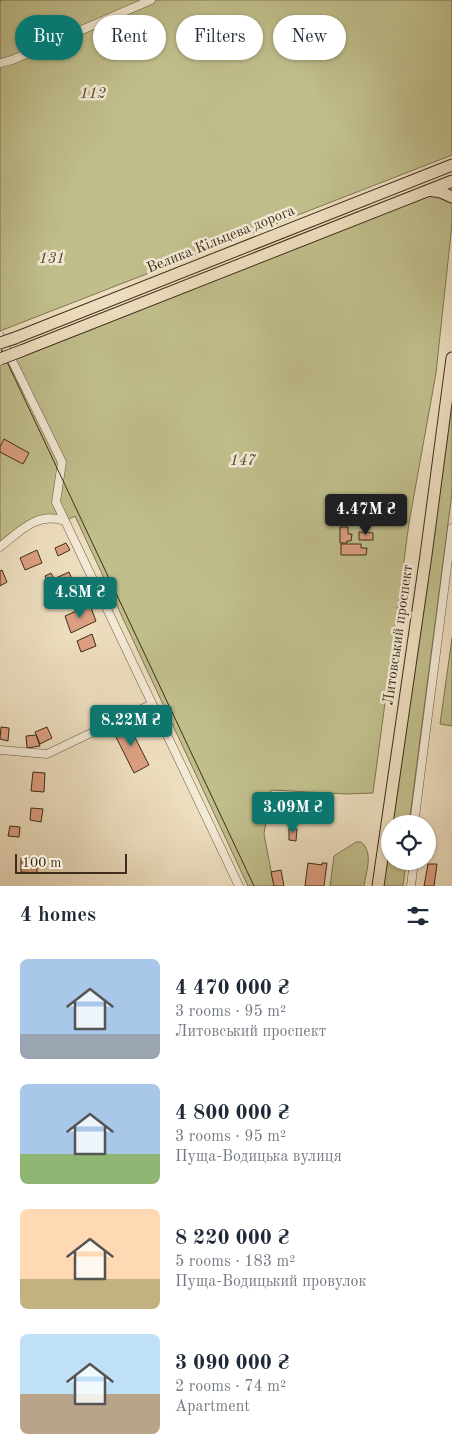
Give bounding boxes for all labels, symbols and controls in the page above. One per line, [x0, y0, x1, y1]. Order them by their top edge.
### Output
chip: Buy [15, 15, 83, 60]
chip: Rent [93, 15, 166, 60]
chip: Filters [176, 15, 263, 60]
chip: New [273, 15, 346, 60]
park label: 112 [80, 87, 106, 102]
street label: Велика Кільцева дорога [145, 203, 298, 277]
park label: 131 [39, 252, 65, 267]
park label: 147 [230, 454, 256, 469]
pin: 4.47M ₴ [320, 494, 412, 536]
text: 4.47M ₴ [336, 502, 396, 518]
street label: Литовський проспект [382, 564, 416, 706]
pin: 4.8M ₴ [39, 576, 121, 619]
text: 4.8M ₴ [55, 585, 105, 601]
pin: 8.22M ₴ [85, 704, 177, 747]
text: 8.22M ₴ [101, 713, 161, 729]
pin: 3.09M ₴ [247, 792, 339, 834]
text: 3.09M ₴ [263, 800, 323, 816]
map controls [381, 815, 436, 870]
button: locate [381, 815, 436, 870]
scale bar [15, 851, 128, 874]
text: 100 m [22, 856, 61, 870]
icon: filters [404, 902, 432, 930]
text: 4 homes [20, 905, 96, 926]
text: 4 470 000 ₴ [175, 978, 289, 999]
icon: home [60, 979, 120, 1039]
text: 3 rooms · 95 m² [175, 1004, 286, 1020]
text: Литовський проспект [175, 1024, 326, 1040]
text: 4 800 000 ₴ [175, 1103, 289, 1124]
icon: home [60, 1104, 120, 1164]
text: 3 rooms · 95 m² [175, 1129, 286, 1145]
text: Пуща-Водицька вулиця [175, 1149, 342, 1165]
text: 8 220 000 ₴ [175, 1228, 289, 1249]
icon: home [60, 1229, 120, 1289]
text: 5 rooms · 183 m² [175, 1254, 295, 1270]
text: Пуща-Водицький провулок [175, 1274, 366, 1290]
text: 3 090 000 ₴ [175, 1353, 289, 1374]
icon: home [60, 1354, 120, 1414]
text: 2 rooms · 74 m² [175, 1379, 286, 1395]
text: Apartment [175, 1399, 250, 1415]

